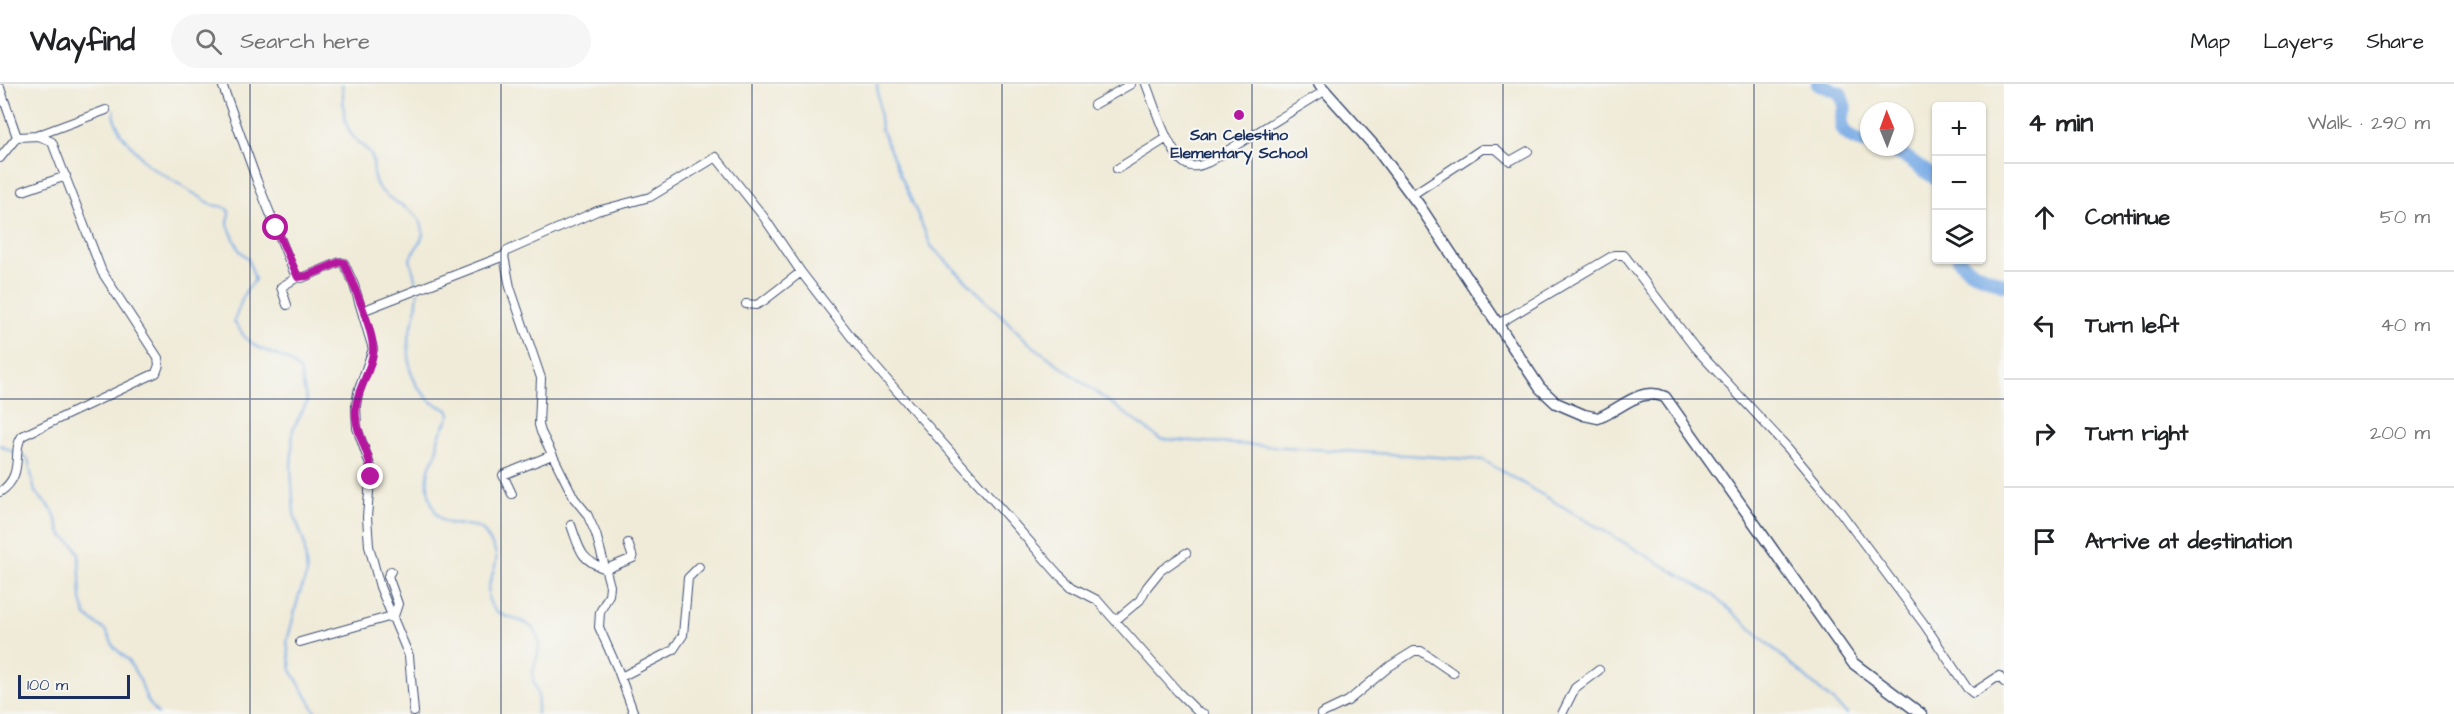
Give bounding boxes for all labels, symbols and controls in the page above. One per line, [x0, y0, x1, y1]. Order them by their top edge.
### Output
search box [171, 14, 591, 68]
text: Wayfind [30, 22, 135, 61]
icon: search [192, 25, 225, 58]
text: Search here [240, 26, 370, 57]
text: Map [2190, 27, 2230, 56]
text: Layers [2263, 27, 2333, 56]
text: Share [2366, 27, 2424, 56]
north arrow [1860, 102, 1914, 156]
map controls [1932, 102, 1986, 264]
button: + [1932, 102, 1986, 156]
text: 4 min [2028, 105, 2093, 141]
marker: San Celestino Elementary School [1232, 108, 1246, 122]
text: Walk · 290 m [2308, 109, 2430, 137]
place label: San Celestino Elementary School [1170, 124, 1308, 165]
button: − [1932, 156, 1986, 210]
icon: ahead [2028, 201, 2061, 234]
text: Continue [2085, 202, 2170, 233]
text: 50 m [2380, 203, 2430, 231]
button: layers [1932, 210, 1986, 264]
route start [262, 214, 288, 240]
icon: left [2028, 309, 2061, 342]
text: Turn left [2085, 310, 2179, 341]
text: 40 m [2380, 311, 2430, 339]
icon: right [2028, 417, 2061, 450]
text: Turn right [2085, 418, 2188, 449]
text: 200 m [2370, 419, 2430, 447]
route end [357, 463, 383, 489]
icon: arrive [2028, 525, 2061, 558]
text: Arrive at destination [2085, 526, 2292, 557]
scale bar [18, 672, 130, 700]
text: 100 m [27, 674, 68, 696]

